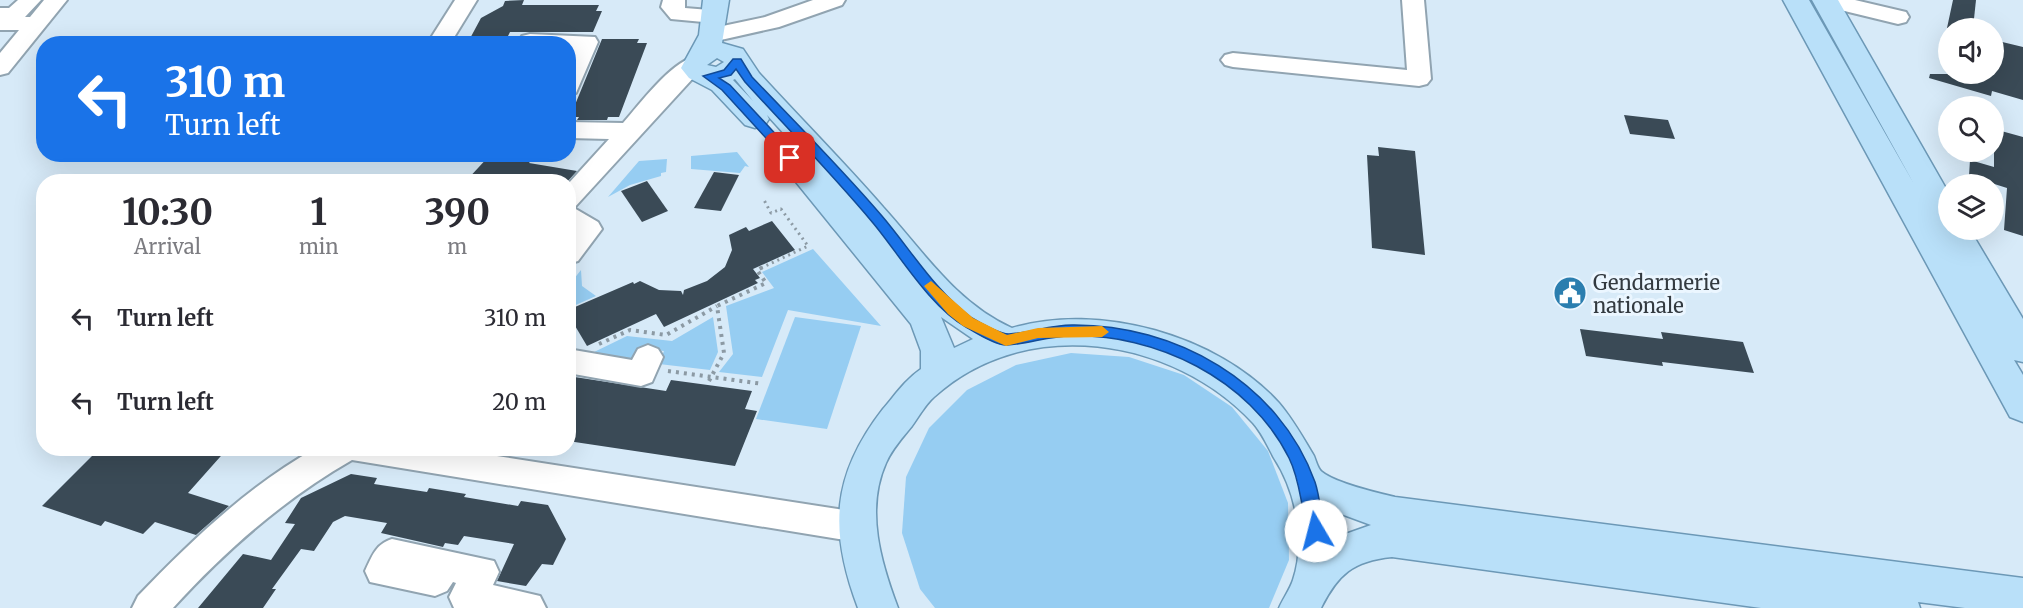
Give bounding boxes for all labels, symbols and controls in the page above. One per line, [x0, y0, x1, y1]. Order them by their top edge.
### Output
map controls [1938, 18, 2004, 240]
button: sound [1938, 18, 2004, 84]
text: 310 m [165, 56, 285, 108]
icon: left [66, 60, 144, 138]
button: search [1938, 96, 2004, 162]
text: Turn left [165, 108, 280, 142]
pin [764, 132, 815, 183]
icon: arrive [773, 141, 806, 174]
button: layers [1938, 174, 2004, 240]
text: 10:30 [122, 190, 213, 235]
text: 1 [310, 190, 327, 235]
text: 390 [424, 190, 490, 235]
text: Arrival [134, 234, 201, 259]
text: min [299, 234, 339, 259]
text: m [447, 234, 467, 259]
place label: Gendarmerie nationale [1593, 270, 1720, 318]
public building icon: Gendarmerie nationale [1552, 275, 1588, 311]
icon: left [66, 302, 99, 335]
text: Turn left [117, 304, 214, 332]
text: 310 m [484, 304, 546, 332]
icon: left [66, 386, 99, 419]
text: Turn left [117, 388, 214, 416]
text: 20 m [492, 388, 546, 416]
position arrow [1284, 499, 1348, 563]

